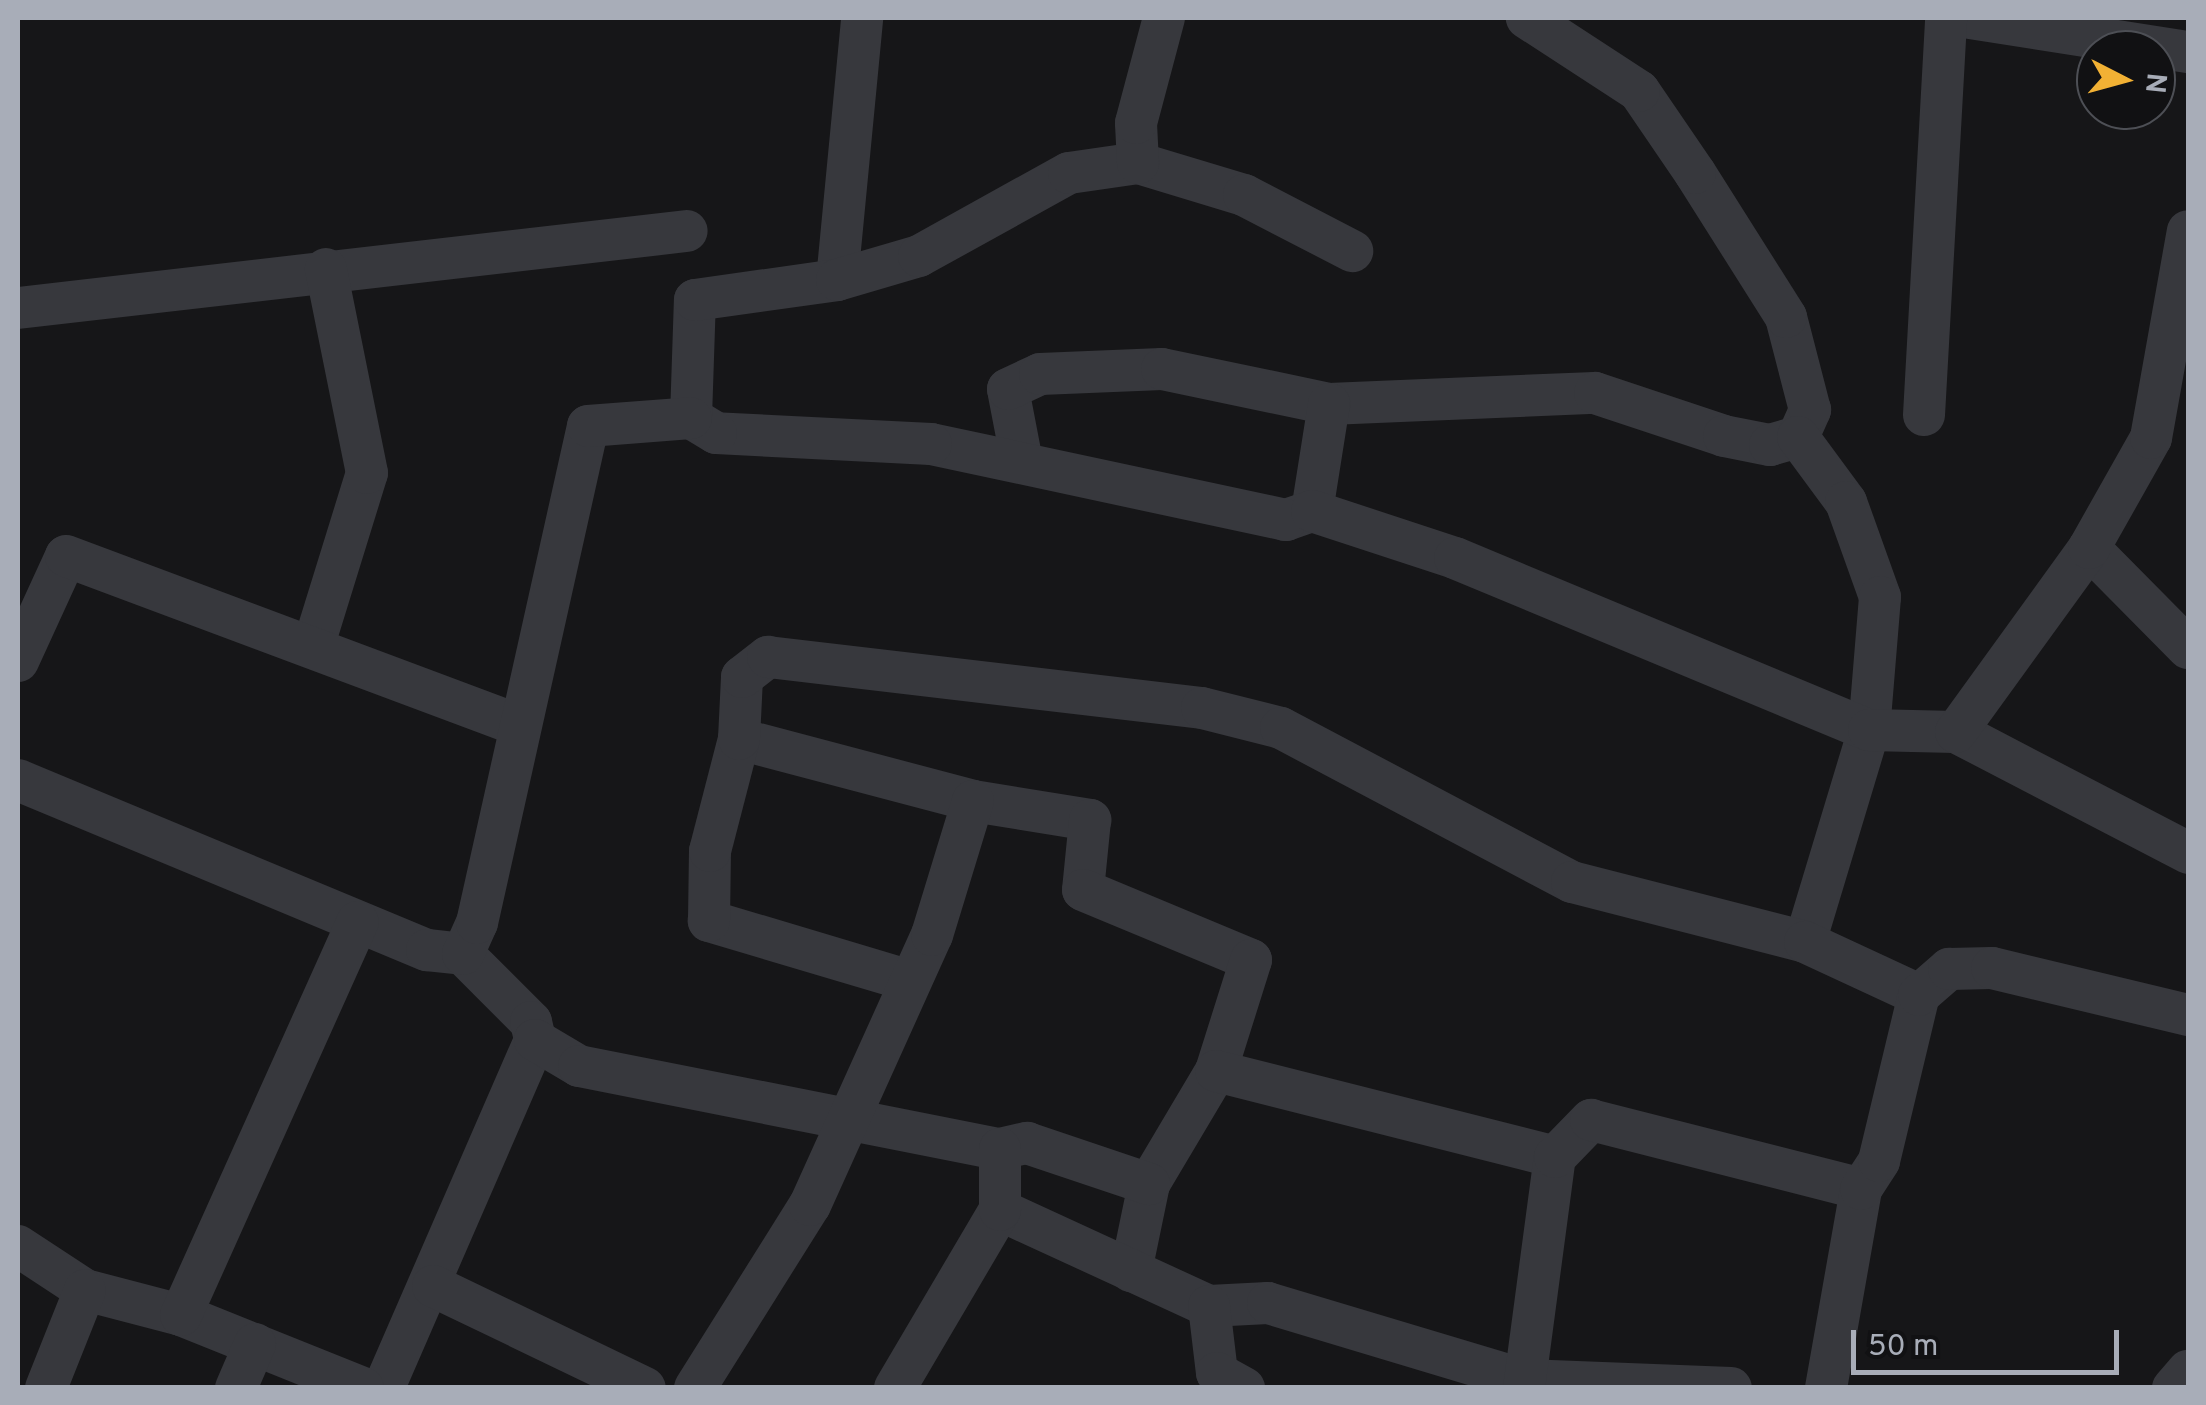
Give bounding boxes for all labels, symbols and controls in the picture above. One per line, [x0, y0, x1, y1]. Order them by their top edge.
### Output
north arrow [2076, 30, 2176, 130]
text: N [2135, 71, 2173, 95]
scale bar [1856, 1310, 2124, 1372]
text: 50 m [1868, 1329, 1938, 1366]

